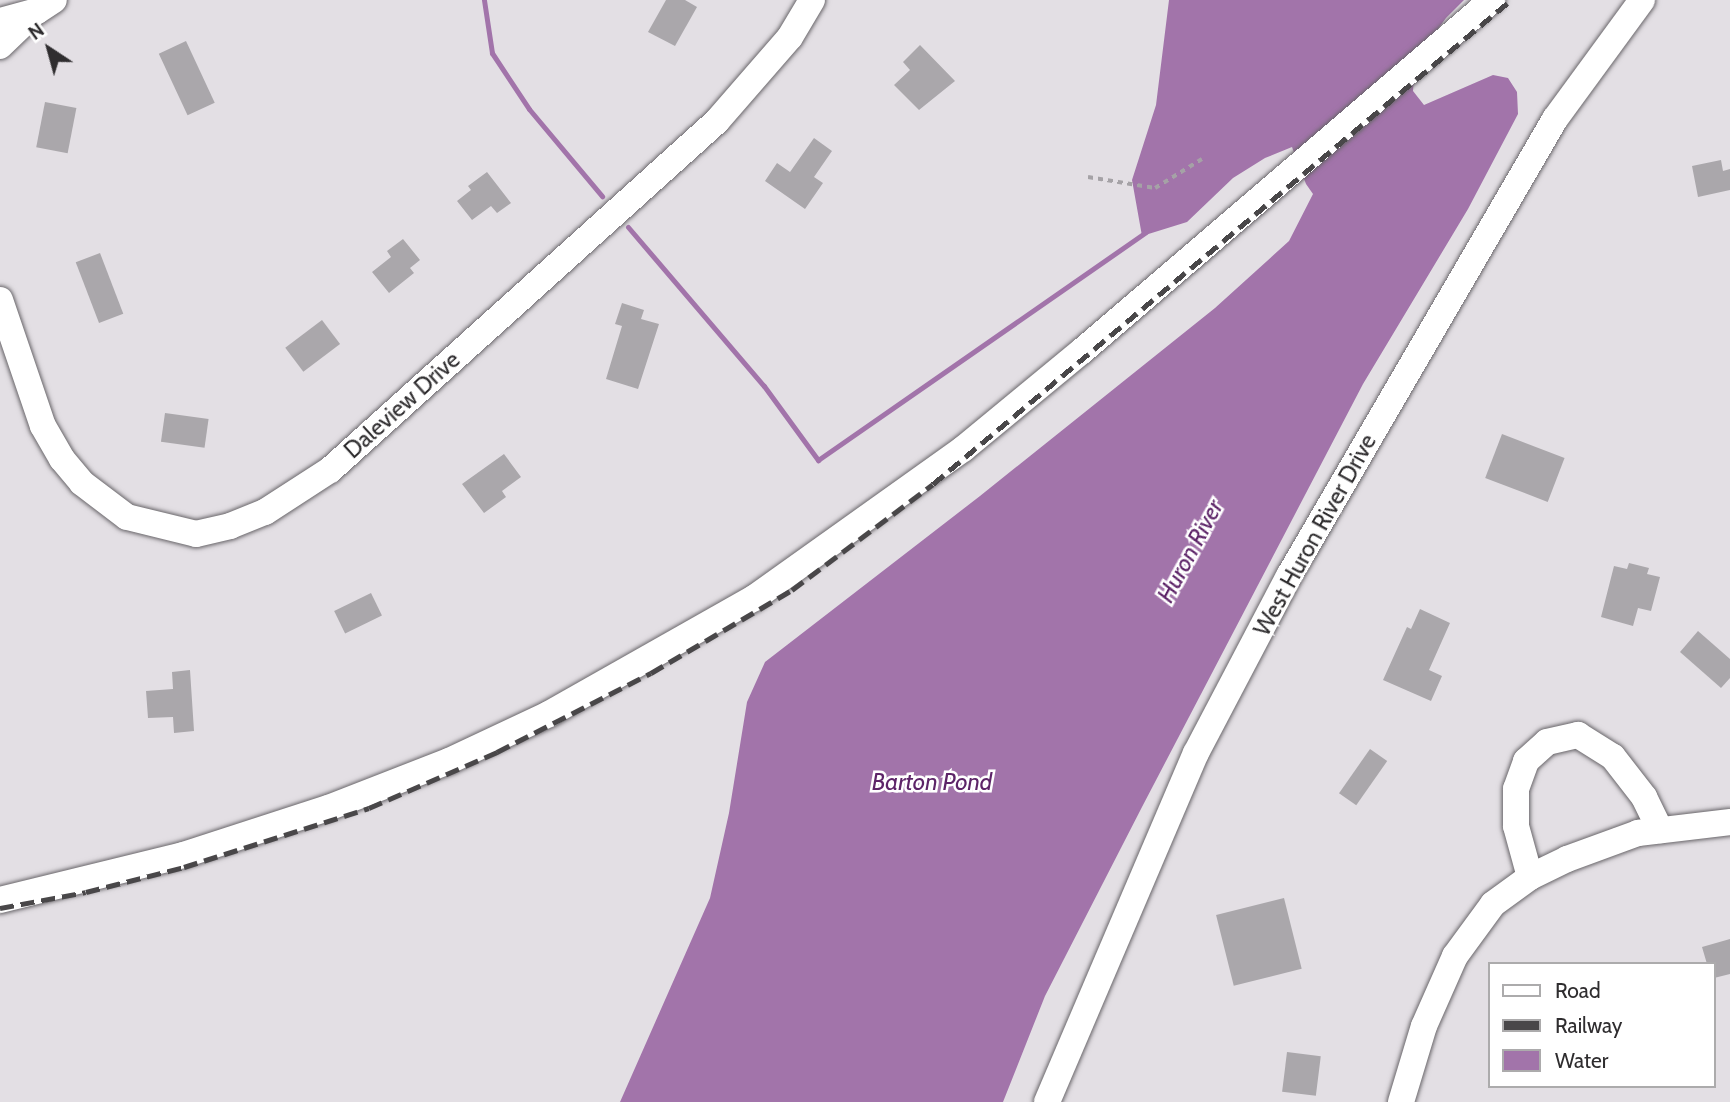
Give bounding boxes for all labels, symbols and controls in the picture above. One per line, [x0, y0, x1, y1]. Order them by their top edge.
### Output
north arrow [14, 14, 84, 84]
text: N [24, 18, 49, 45]
street label: Daleview Drive [339, 346, 465, 464]
street label: West Huron River Drive [1248, 429, 1382, 641]
water label: Huron River [1151, 495, 1229, 607]
water label: Barton Pond [872, 768, 992, 796]
legend [1488, 962, 1716, 1088]
text: Road [1555, 978, 1601, 1003]
text: Railway [1555, 1013, 1622, 1038]
text: Water [1555, 1048, 1608, 1073]

